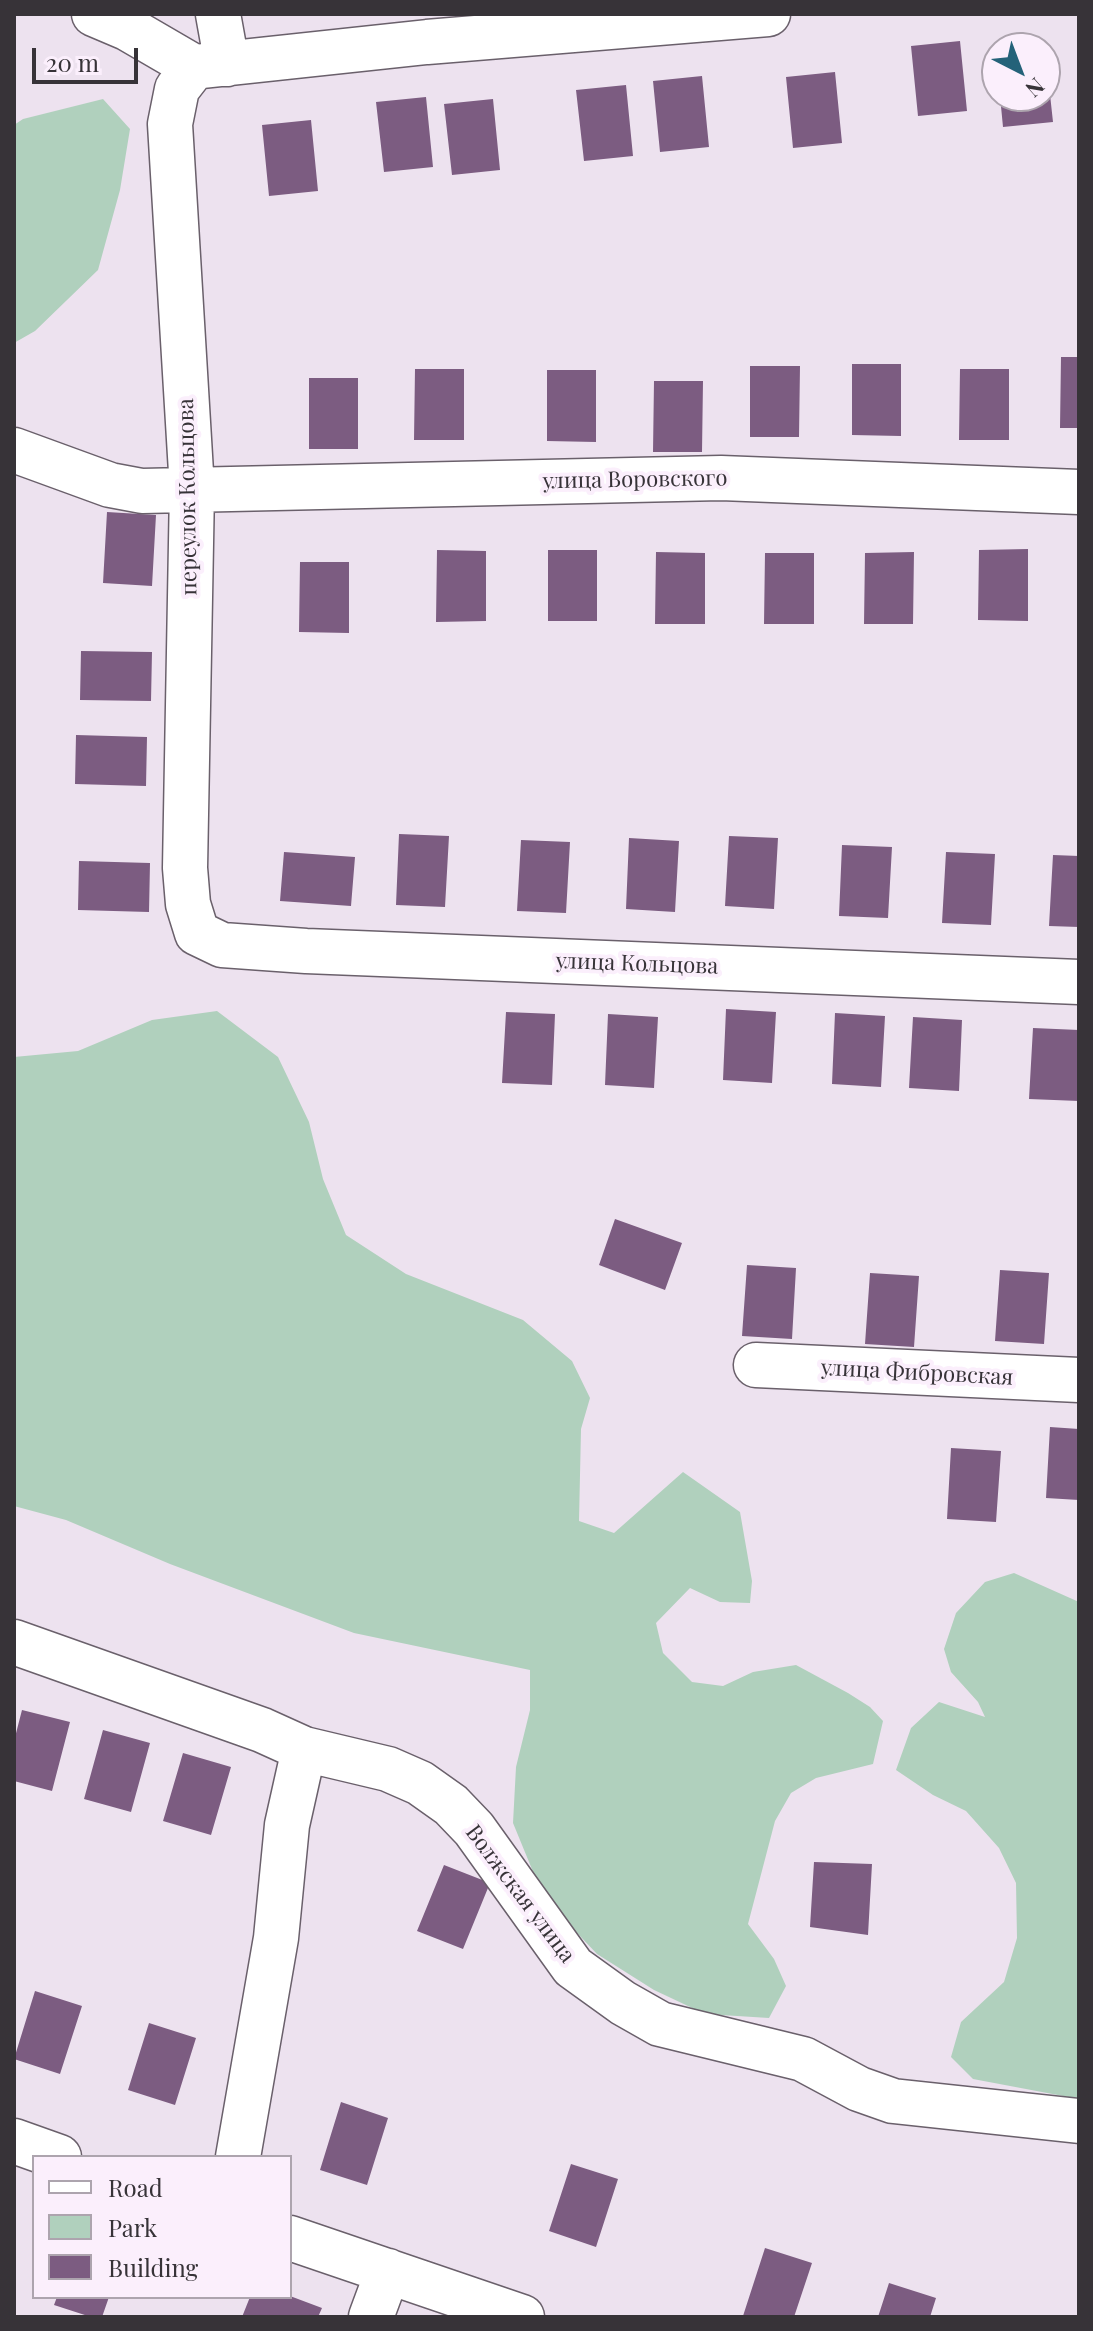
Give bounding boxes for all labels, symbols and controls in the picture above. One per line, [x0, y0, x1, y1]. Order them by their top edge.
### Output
scale bar [36, 32, 142, 82]
north arrow [981, 32, 1061, 112]
text: 20 m [46, 46, 99, 78]
text: N [1020, 72, 1052, 105]
street label: переулок Кольцова [173, 398, 203, 596]
street label: улица Воровского [542, 465, 728, 495]
street label: улица Кольцова [555, 948, 719, 980]
street label: улица Фибровская [820, 1355, 1014, 1391]
street label: Волжская улица [460, 1820, 580, 1968]
legend [32, 2155, 292, 2299]
text: Road [108, 2171, 163, 2203]
text: Park [108, 2211, 157, 2243]
text: Building [108, 2251, 198, 2283]

